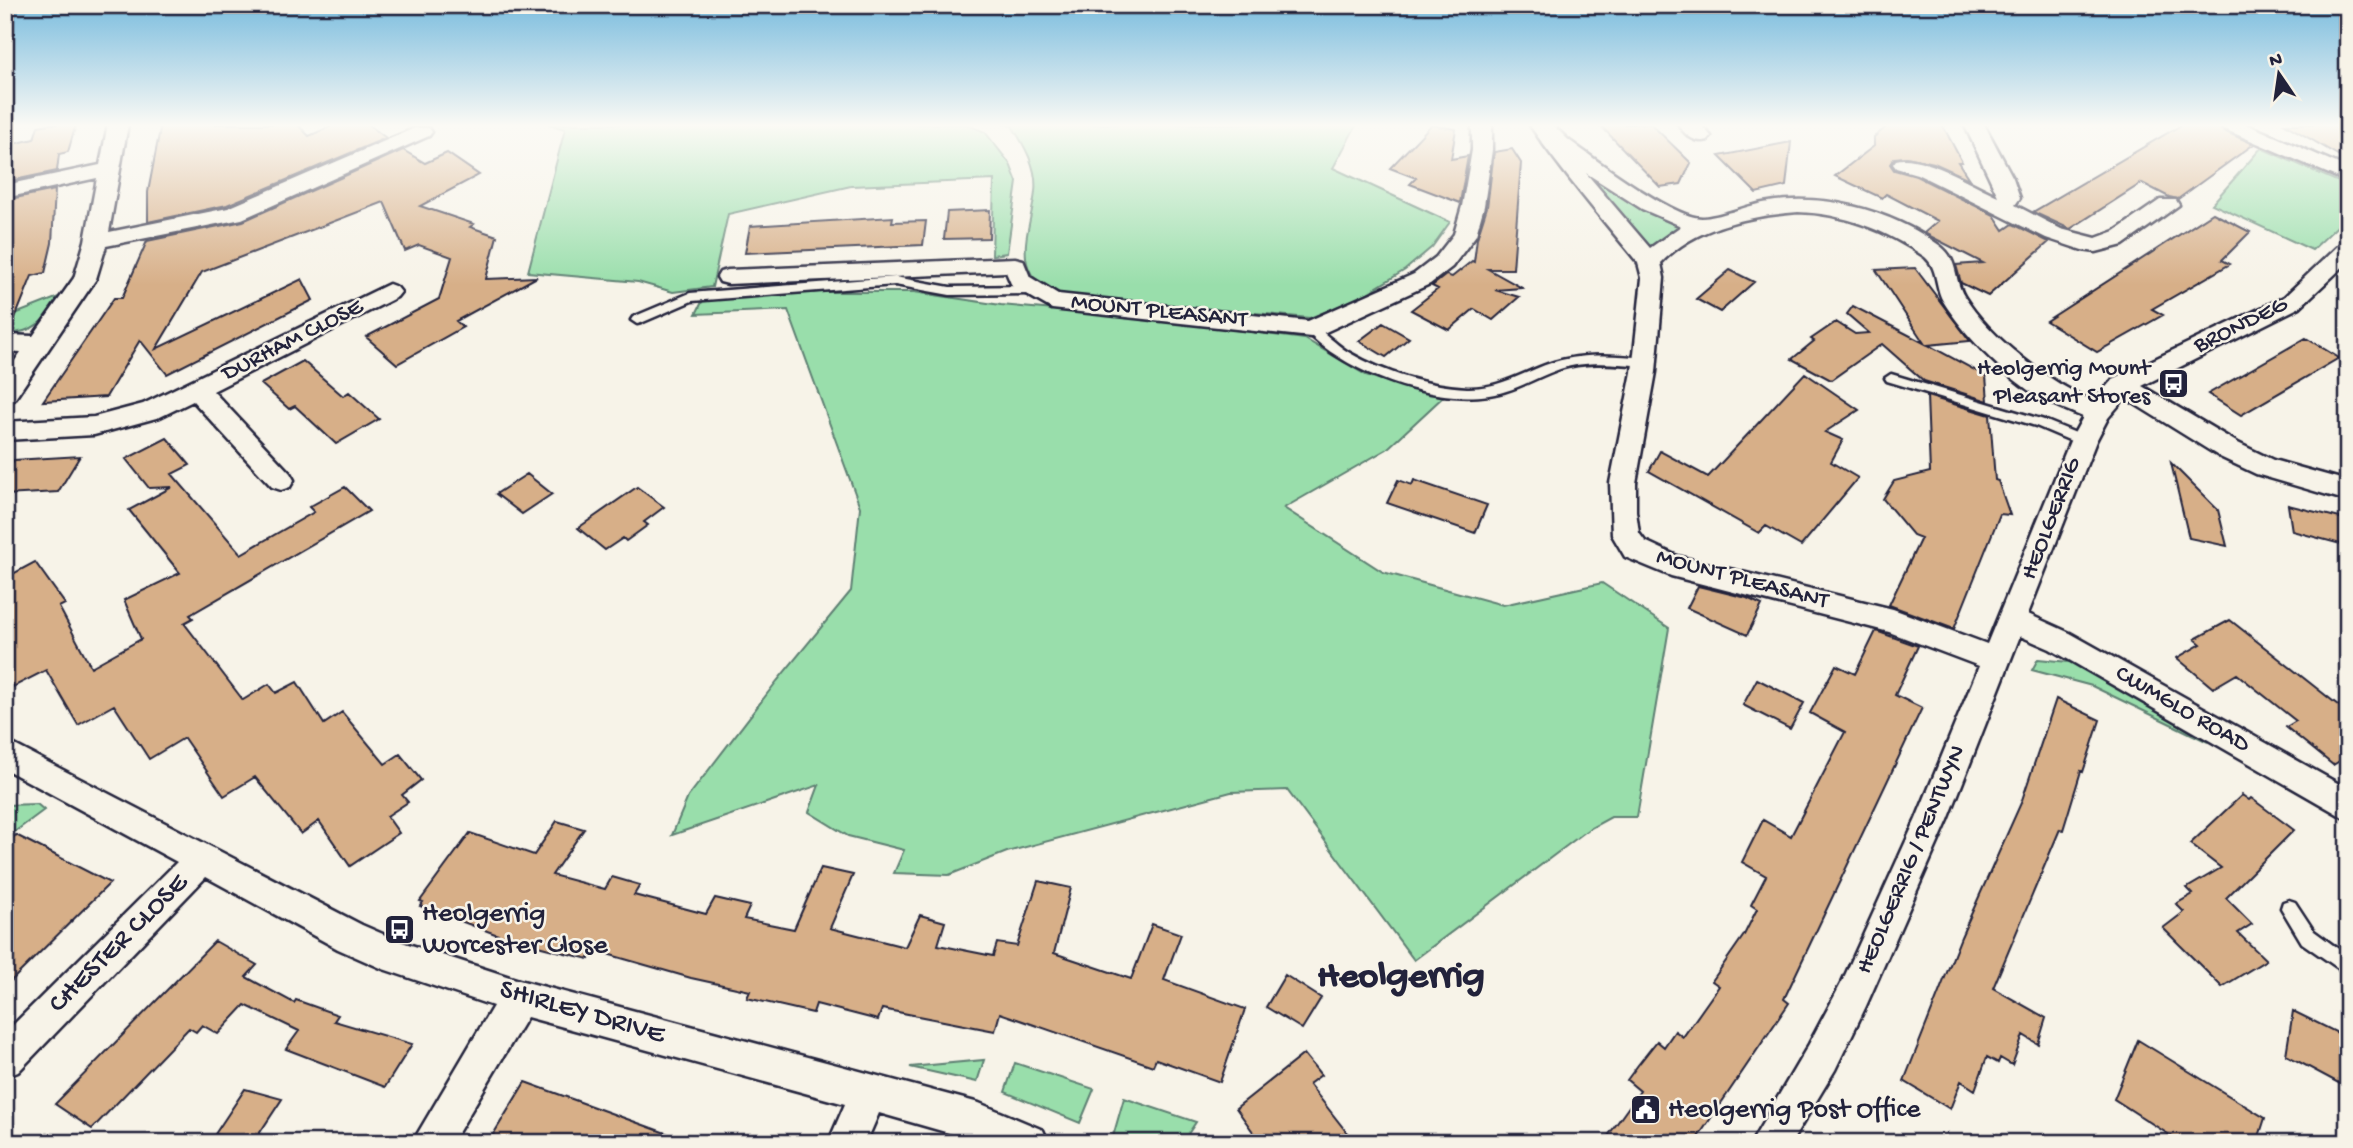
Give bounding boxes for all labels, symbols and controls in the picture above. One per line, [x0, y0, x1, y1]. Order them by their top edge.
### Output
north arrow [2244, 38, 2314, 108]
text: N [2267, 48, 2285, 73]
street label: MOUNT PLEASANT [1070, 288, 1250, 336]
street label: BRONDEG [2188, 291, 2293, 362]
street label: DURHAM CLOSE [216, 293, 369, 390]
place label: Heolgerrig Mount Pleasant Stores [1977, 355, 2152, 412]
bus stop icon: Heolgerrig Mount Pleasant Stores [2156, 366, 2190, 400]
street label: HEOLGERRIG [2016, 453, 2089, 584]
street label: MOUNT PLEASANT [1653, 543, 1833, 617]
street label: CWMGLO ROAD [2109, 660, 2255, 760]
street label: HEOLGERRIG / PENTWYN [1851, 741, 1973, 979]
street label: CHESTER CLOSE [42, 866, 197, 1021]
place label: Heolgerrig Worcester Close [422, 898, 608, 963]
bus stop icon: Heolgerrig Worcester Close [382, 913, 416, 947]
district label: Heolgerrig [1317, 956, 1485, 1000]
street label: SHIRLEY DRIVE [496, 974, 670, 1053]
public building icon: Heolgerrig Post Office [1628, 1093, 1662, 1127]
place label: Heolgerrig Post Office [1668, 1094, 1921, 1127]

